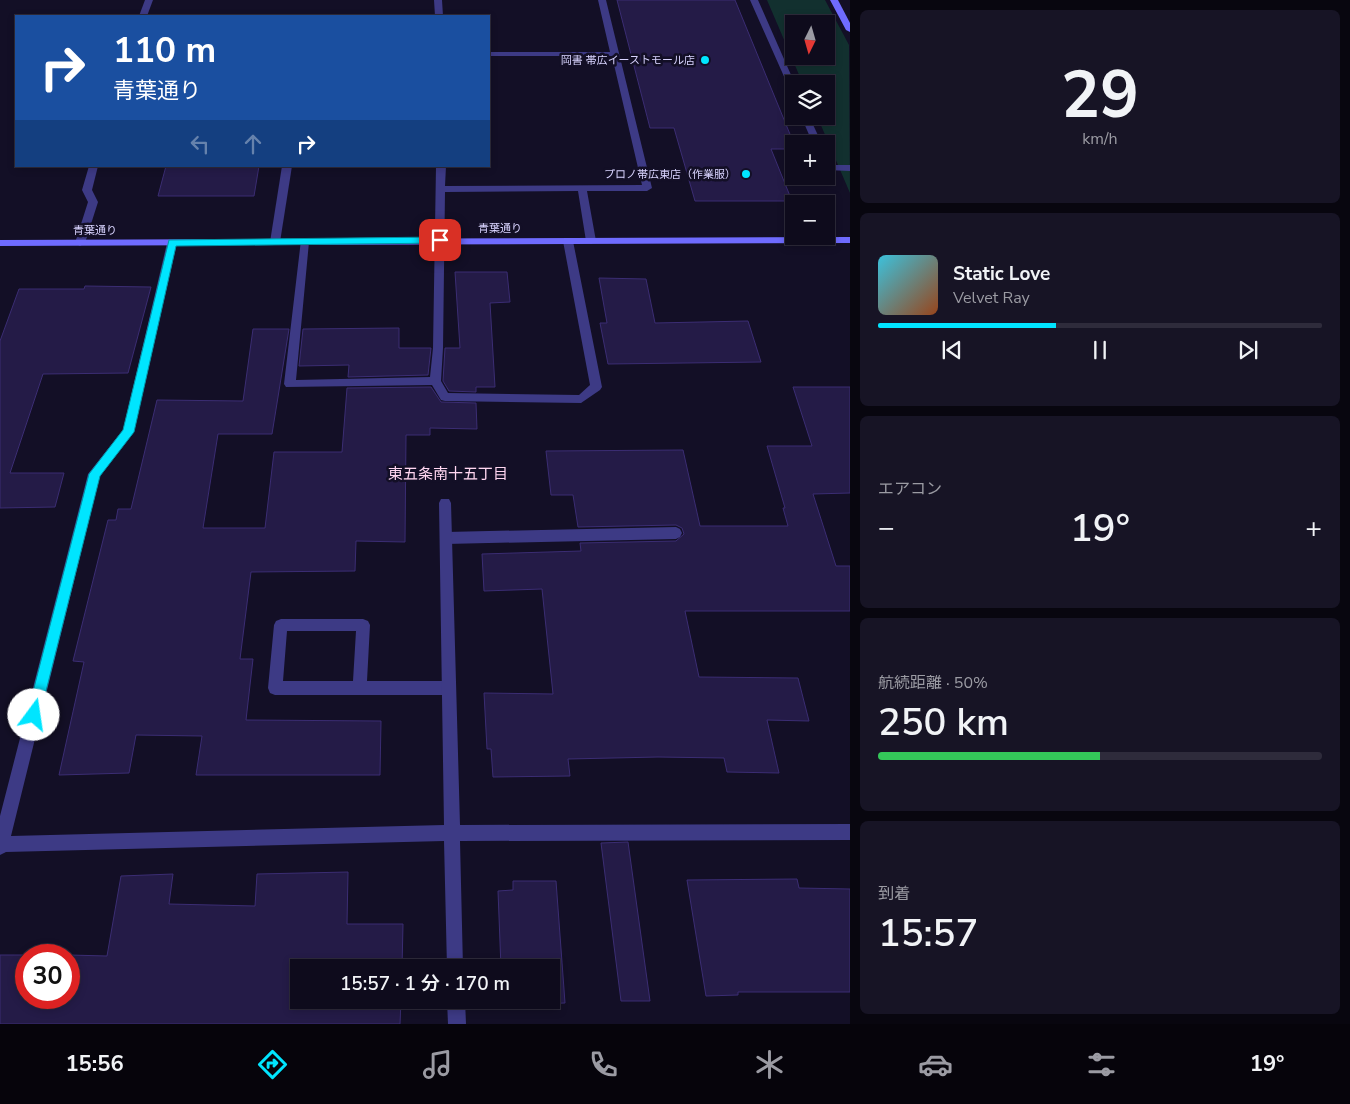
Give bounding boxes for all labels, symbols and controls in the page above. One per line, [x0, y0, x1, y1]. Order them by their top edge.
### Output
north arrow [785, 15, 835, 65]
map controls [785, 15, 835, 245]
text: 110 m [113, 27, 216, 74]
icon: right [30, 35, 95, 100]
text: 29 [1061, 51, 1139, 140]
place label: 岡書 帯広イーストモール店 [561, 53, 695, 68]
marker: 岡書 帯広イーストモール店 [699, 54, 711, 66]
button: layers [785, 75, 835, 125]
text: 青葉通り [113, 76, 201, 106]
text: km/h [1082, 128, 1118, 150]
icon: left [186, 130, 214, 158]
icon: ahead [239, 130, 267, 158]
icon: right [292, 130, 320, 158]
button: + [785, 135, 835, 185]
place label: プロノ帯広東店（作業服） [604, 167, 736, 182]
marker: プロノ帯広東店（作業服） [740, 168, 752, 180]
button: − [785, 195, 835, 245]
pin [419, 219, 461, 261]
street label: 青葉通り [478, 221, 522, 236]
street label: 青葉通り [73, 223, 117, 238]
icon: arrive [426, 226, 454, 254]
text: Static Love [953, 261, 1050, 287]
text: Velvet Ray [953, 287, 1030, 309]
icon: previous [938, 336, 966, 364]
icon: pause [1086, 336, 1114, 364]
icon: next [1234, 336, 1262, 364]
district label: 東五条南十五丁目 [388, 464, 508, 484]
text: エアコン [878, 478, 942, 500]
text: 19° [1070, 503, 1130, 554]
text: − [878, 509, 895, 547]
text: + [1305, 509, 1322, 547]
text: 航続距離 · 50% [878, 672, 988, 694]
position arrow [7, 688, 59, 740]
text: 250 km [878, 697, 1009, 748]
text: 到着 [878, 883, 910, 905]
text: 15:57 [878, 908, 978, 959]
speed limit sign: 30 [15, 944, 80, 1009]
text: 15:57 · 1 分 · 170 m [340, 971, 510, 997]
icon: directions [255, 1047, 290, 1082]
icon: music [420, 1047, 455, 1082]
icon: phone [586, 1047, 621, 1082]
icon: climate [752, 1047, 787, 1082]
icon: car [918, 1047, 953, 1082]
icon: filters [1084, 1047, 1119, 1082]
text: 15:56 [65, 1049, 124, 1079]
text: 19° [1250, 1049, 1284, 1079]

